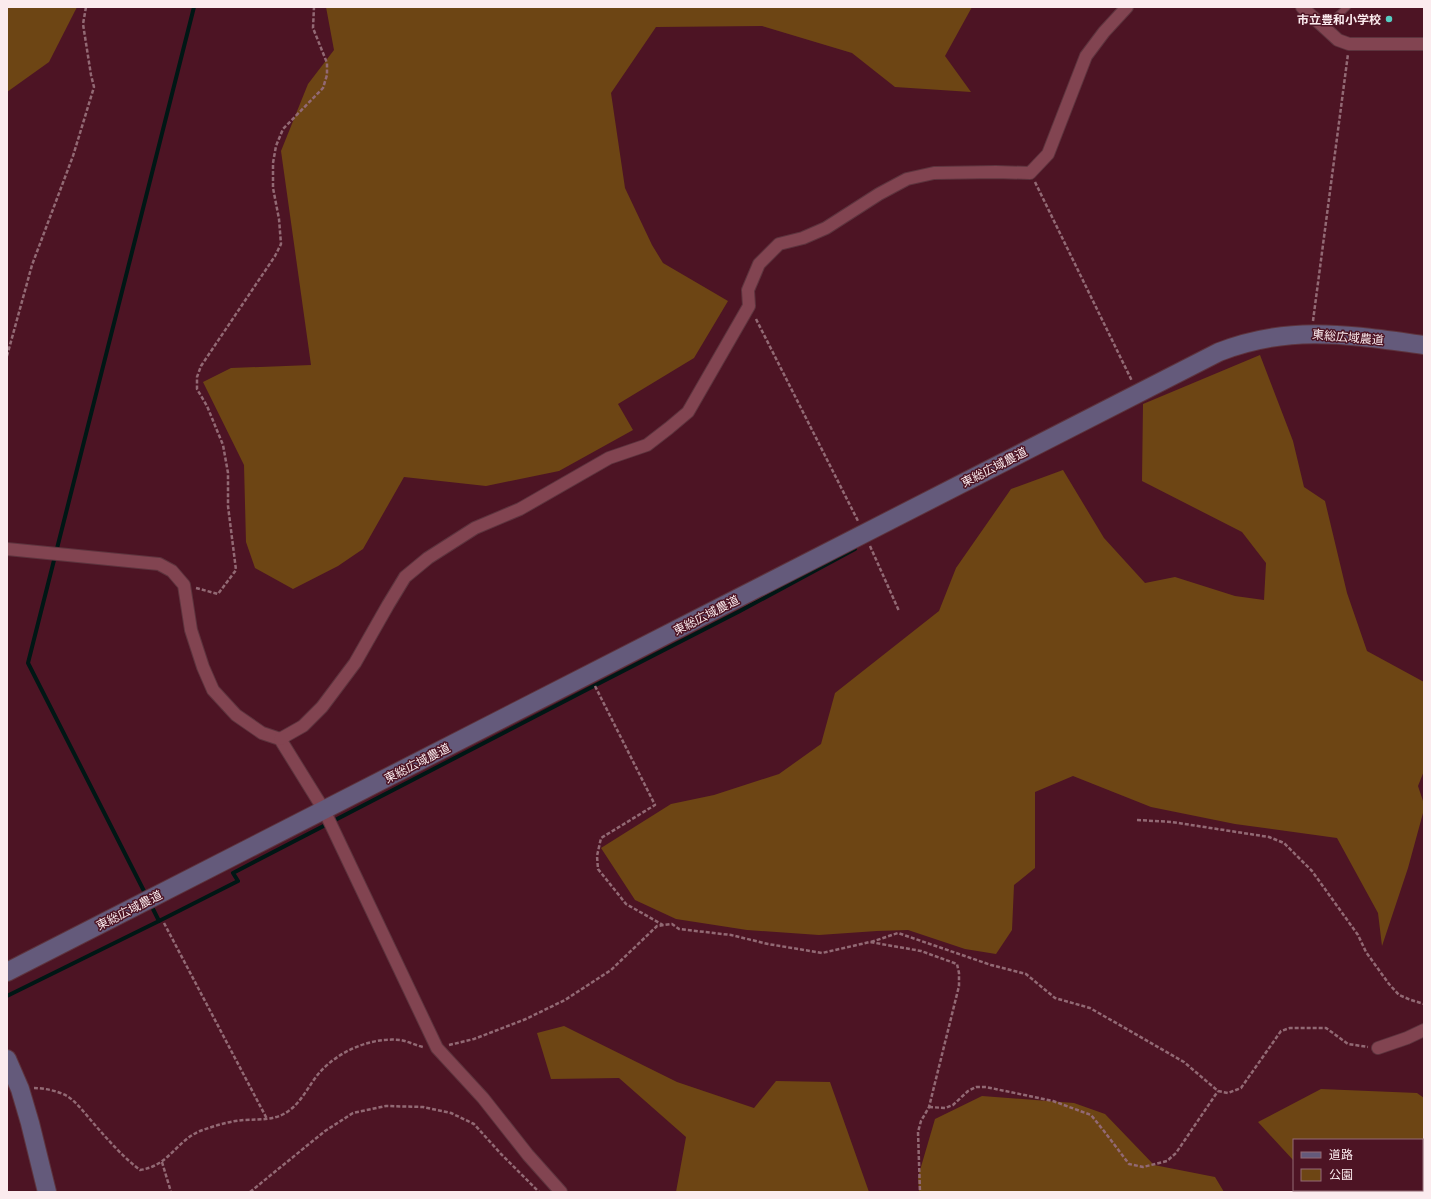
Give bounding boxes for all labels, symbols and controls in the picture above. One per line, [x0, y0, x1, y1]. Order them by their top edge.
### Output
place label: 市立豊和小学校 [1297, 12, 1381, 27]
marker: 市立豊和小学校 [1384, 14, 1394, 24]
street label: 東総広域農道 [1311, 326, 1385, 348]
street label: 東総広域農道 [959, 444, 1029, 490]
street label: 東総広域農道 [671, 592, 741, 638]
street label: 東総広域農道 [382, 740, 452, 786]
street label: 東総広域農道 [94, 887, 164, 933]
legend [1293, 1139, 1423, 1191]
text: 道路 [1329, 1147, 1353, 1162]
text: 公園 [1329, 1167, 1353, 1182]

